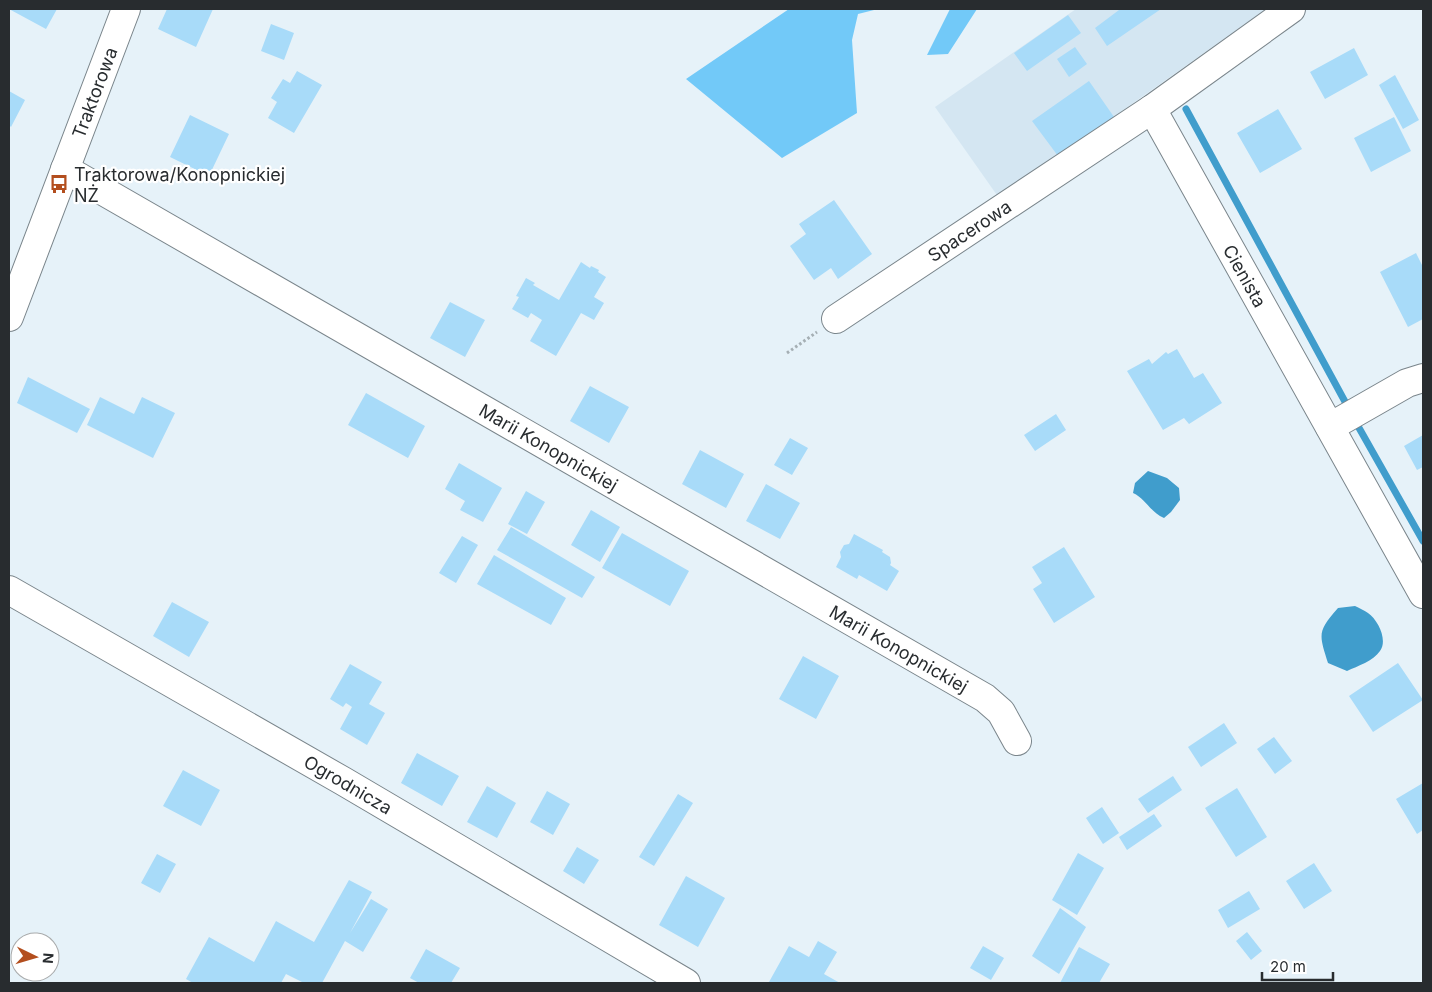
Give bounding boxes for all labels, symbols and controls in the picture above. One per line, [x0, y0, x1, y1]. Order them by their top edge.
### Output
street label: Traktorowa [67, 44, 121, 141]
place label: Traktorowa/Konopnickiej NŻ [74, 164, 285, 206]
bus stop icon: Traktorowa/Konopnickiej NŻ [48, 173, 70, 195]
street label: Spacerowa [924, 195, 1015, 266]
street label: Cienista [1219, 241, 1271, 311]
street label: Marii Konopnickiej [476, 399, 622, 495]
street label: Marii Konopnickiej [826, 600, 972, 697]
street label: Ogrodnicza [301, 751, 396, 818]
north arrow [10, 932, 60, 982]
scale bar [1262, 950, 1333, 982]
text: N [40, 952, 57, 964]
text: 20 m [1270, 957, 1306, 976]

